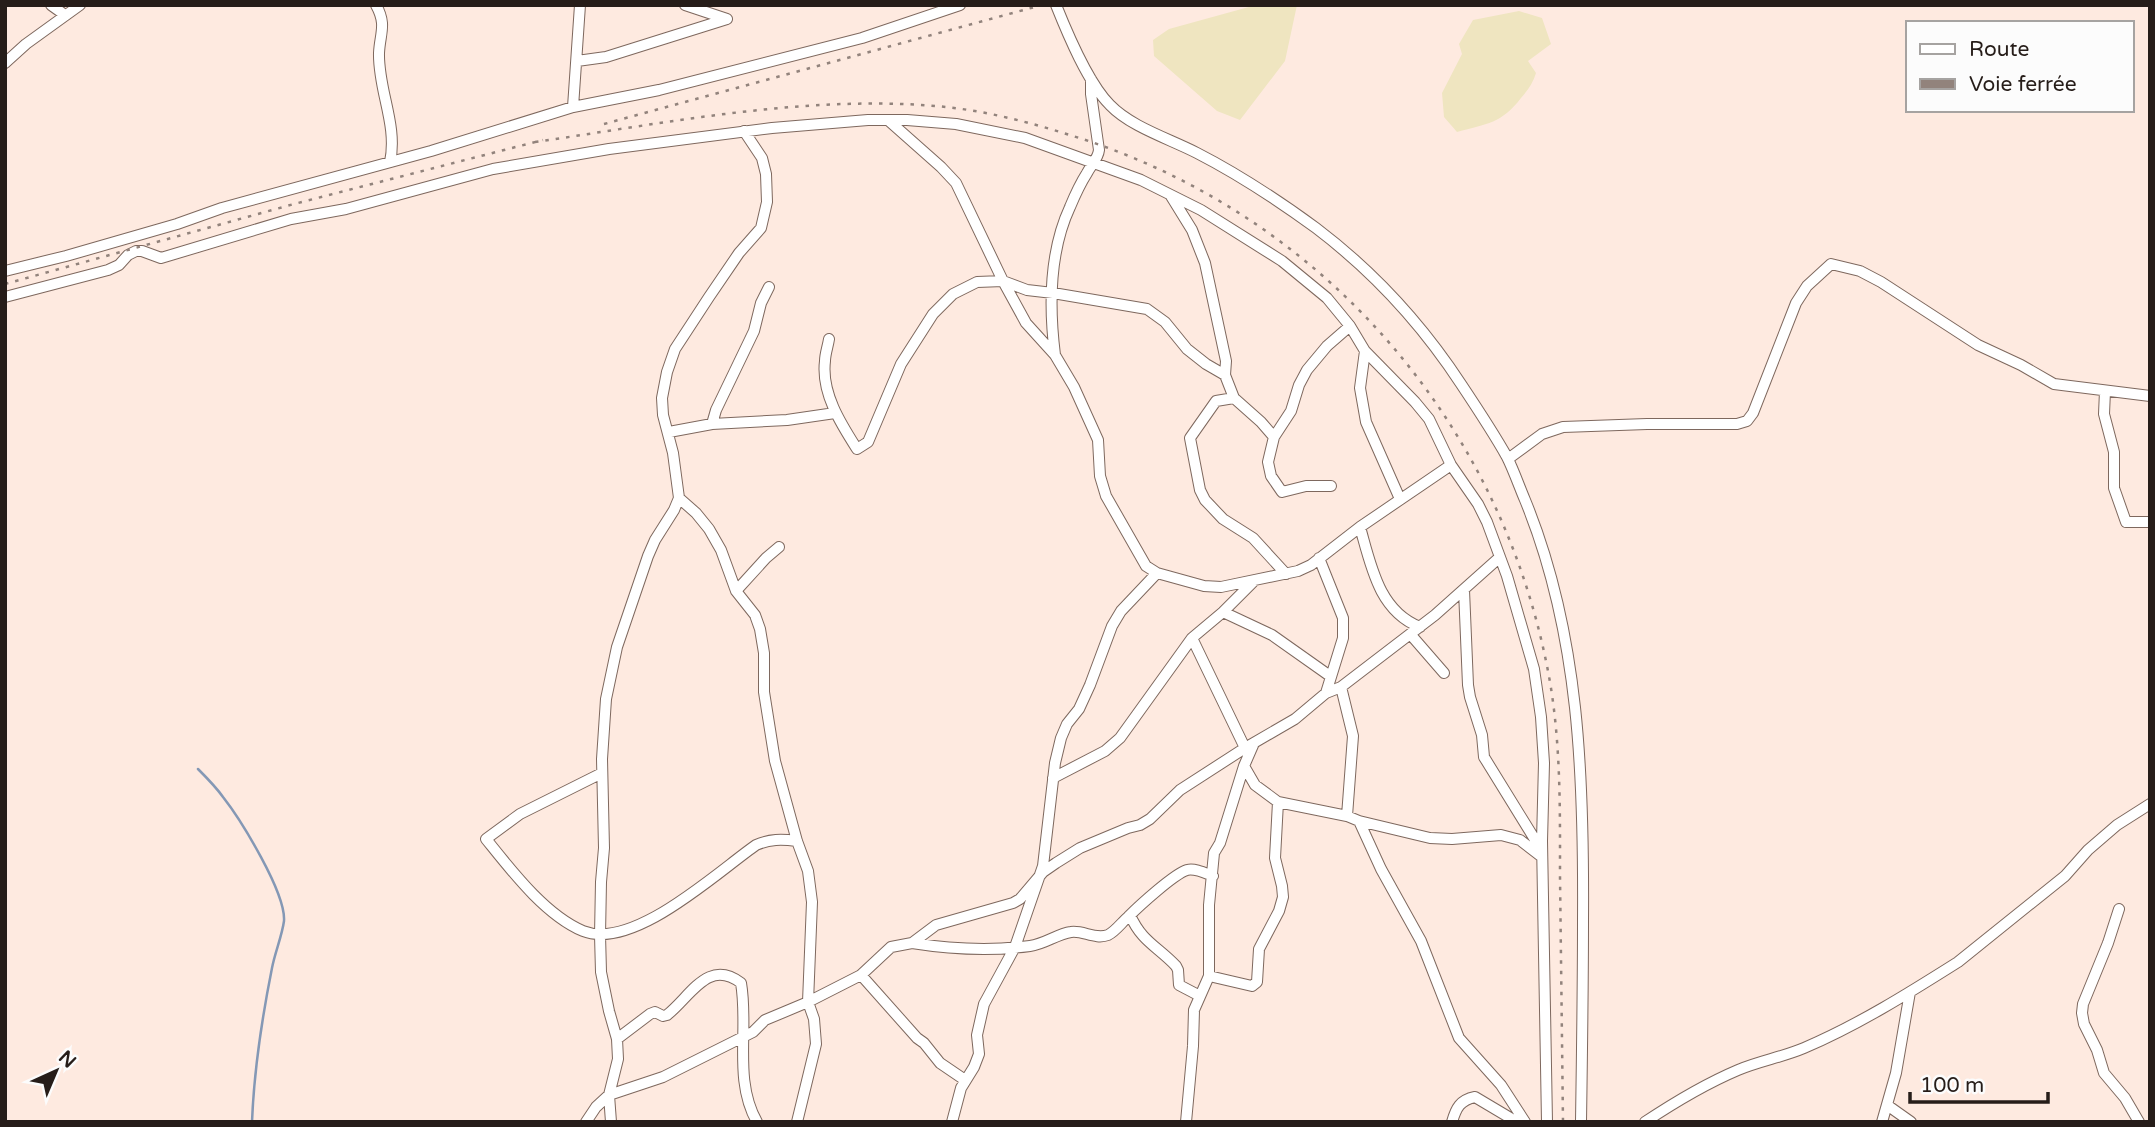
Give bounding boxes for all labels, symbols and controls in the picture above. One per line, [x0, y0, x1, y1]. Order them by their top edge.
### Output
legend [1906, 21, 2134, 112]
text: Route [1969, 37, 2029, 62]
text: Voie ferrée [1969, 72, 2077, 97]
north arrow [21, 1036, 91, 1106]
text: N [54, 1046, 80, 1073]
scale bar [1910, 1060, 2048, 1104]
text: 100 m [1920, 1073, 1984, 1098]

